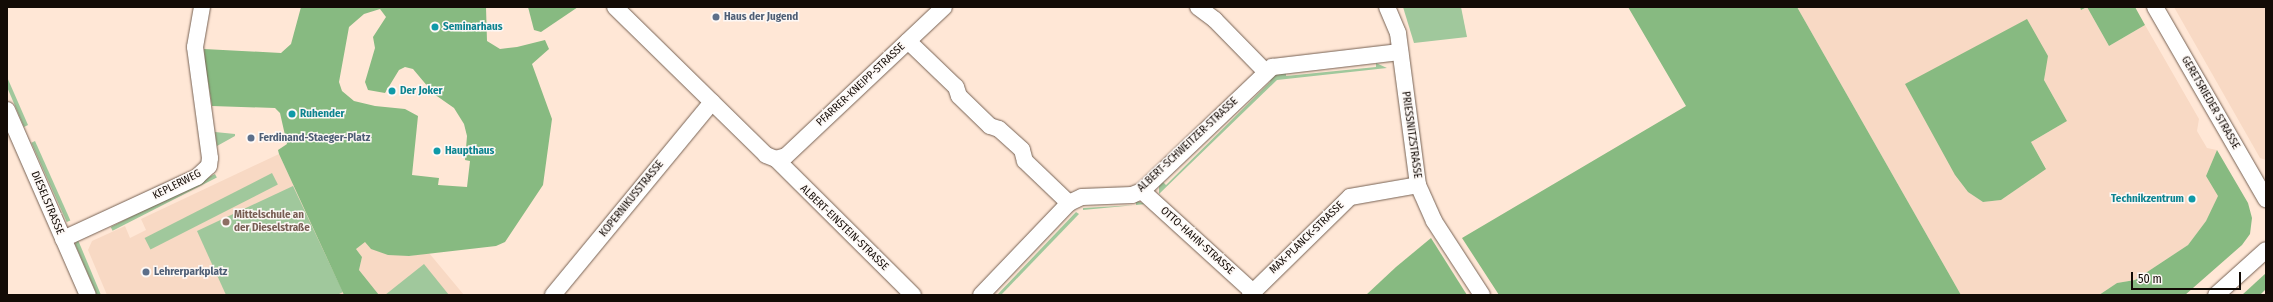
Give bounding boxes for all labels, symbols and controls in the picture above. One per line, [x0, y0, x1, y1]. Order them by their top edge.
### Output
place label: Haus der Jugend [724, 10, 798, 24]
marker: Haus der Jugend [711, 12, 721, 22]
place label: Seminarhaus [443, 20, 503, 34]
marker: Seminarhaus [430, 22, 440, 32]
street label: PFARRER-KNEIPP-STRASSE [814, 41, 908, 129]
street label: GERETSRIEDER STRASSE [2178, 54, 2242, 152]
place label: Der Joker [400, 84, 443, 98]
marker: Der Joker [387, 86, 397, 96]
street label: PRIESSNITZSTRASSE [1398, 91, 1424, 179]
street label: ALBERT-SCHWEITZER-STRASSE [1135, 95, 1241, 195]
place label: Ruhender [300, 107, 345, 121]
marker: Ruhender [287, 109, 297, 119]
place label: Ferdinand-Staeger-Platz [259, 131, 370, 145]
marker: Ferdinand-Staeger-Platz [246, 133, 256, 143]
place label: Haupthaus [445, 144, 494, 158]
marker: Haupthaus [432, 146, 442, 156]
street label: KOPERNIKUSSTRASSE [597, 158, 667, 240]
street label: KEPLERWEG [151, 167, 203, 203]
street label: DIESELSTRASSE [28, 169, 66, 237]
street label: ALBERT-EINSTEIN-STRASSE [797, 182, 891, 274]
place label: Technikzentrum [2111, 192, 2184, 206]
marker: Technikzentrum [2187, 194, 2197, 204]
street label: MAX-PLANCK-STRASSE [1267, 199, 1347, 277]
street label: OTTO-HAHN-STRASSE [1157, 204, 1237, 278]
place label: Mittelschule an der Dieselstraße [234, 209, 310, 235]
marker: Mittelschule an der Dieselstraße [221, 217, 231, 227]
scale bar [2133, 264, 2243, 290]
place label: Lehrerparkplatz [154, 265, 227, 279]
marker: Lehrerparkplatz [141, 267, 151, 277]
text: 50 m [2138, 272, 2162, 286]

